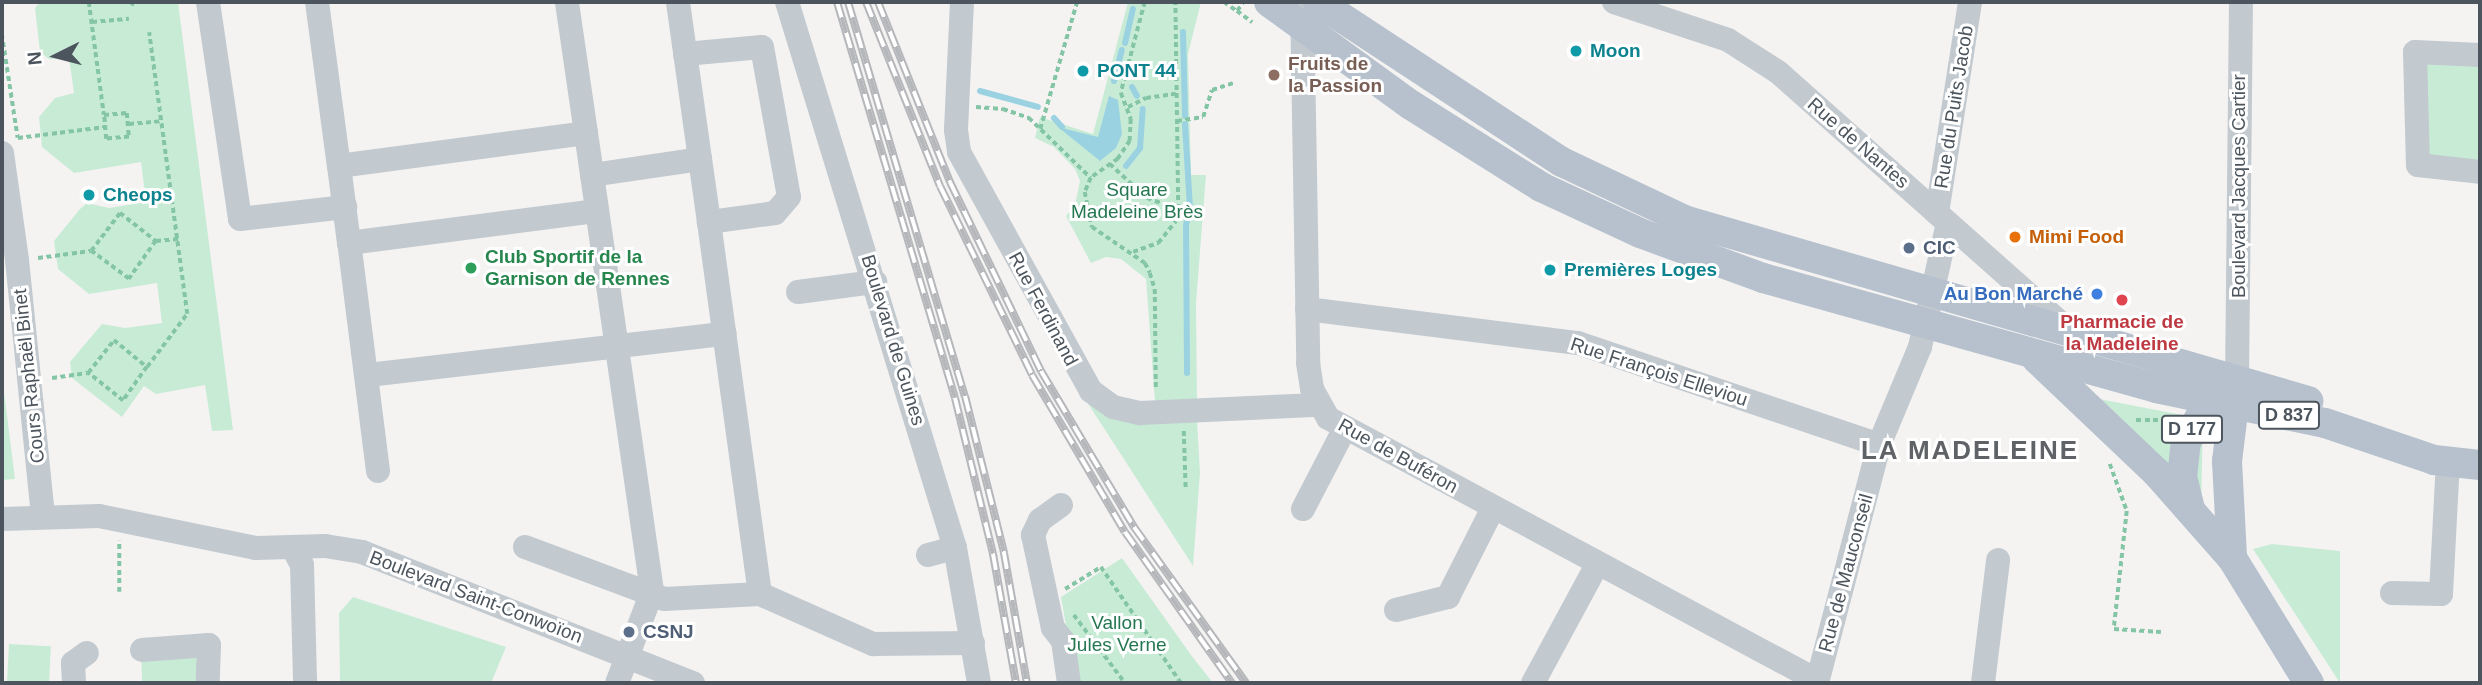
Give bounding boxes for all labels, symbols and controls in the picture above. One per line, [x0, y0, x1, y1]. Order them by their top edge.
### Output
north arrow [21, 21, 91, 91]
street label: Rue du Puits Jacob [1930, 24, 1978, 190]
place label: Moon [1590, 40, 1641, 62]
marker: Moon [1568, 43, 1584, 59]
text: N [23, 50, 46, 66]
place label: Fruits de la Passion [1288, 53, 1382, 97]
place label: PONT 44 [1097, 60, 1176, 82]
marker: PONT 44 [1075, 63, 1091, 79]
marker: Fruits de la Passion [1266, 67, 1282, 83]
street label: Boulevard Jacques Cartier [2228, 74, 2250, 298]
street label: Rue de Nantes [1803, 93, 1913, 193]
park label: Square Madeleine Brès [1071, 179, 1203, 223]
place label: Cheops [103, 184, 173, 206]
marker: Cheops [81, 187, 97, 203]
place label: Mimi Food [2029, 226, 2124, 248]
marker: Mimi Food [2007, 229, 2023, 245]
place label: CIC [1923, 237, 1956, 259]
marker: CIC [1901, 240, 1917, 256]
place label: Club Sportif de la Garnison de Rennes [485, 246, 670, 290]
street label: Rue Ferdinand [1003, 248, 1083, 370]
street label: Boulevard de Guines [856, 252, 930, 428]
place label: Premières Loges [1564, 259, 1717, 281]
marker: Club Sportif de la Garnison de Rennes [463, 260, 479, 276]
marker: Premières Loges [1542, 262, 1558, 278]
place label: Au Bon Marché [1944, 283, 2083, 305]
marker: Au Bon Marché [2089, 286, 2105, 302]
street label: Cours Raphaël Binet [8, 288, 50, 464]
marker: Pharmacie de la Madeleine [2114, 292, 2130, 308]
place label: Pharmacie de la Madeleine [2060, 311, 2184, 355]
street label: Rue François Elleviou [1568, 333, 1750, 411]
road number: D 837 [2258, 400, 2320, 430]
street label: Rue de Buféron [1334, 414, 1462, 498]
road number: D 177 [2160, 414, 2224, 444]
district label: LA MADELEINE [1862, 435, 2078, 467]
street label: Rue de Mauconseil [1814, 491, 1878, 655]
street label: Boulevard Saint-Conwoïon [366, 546, 586, 648]
park label: Vallon Jules Verne [1067, 612, 1167, 656]
place label: CSNJ [643, 621, 694, 643]
marker: CSNJ [621, 624, 637, 640]

